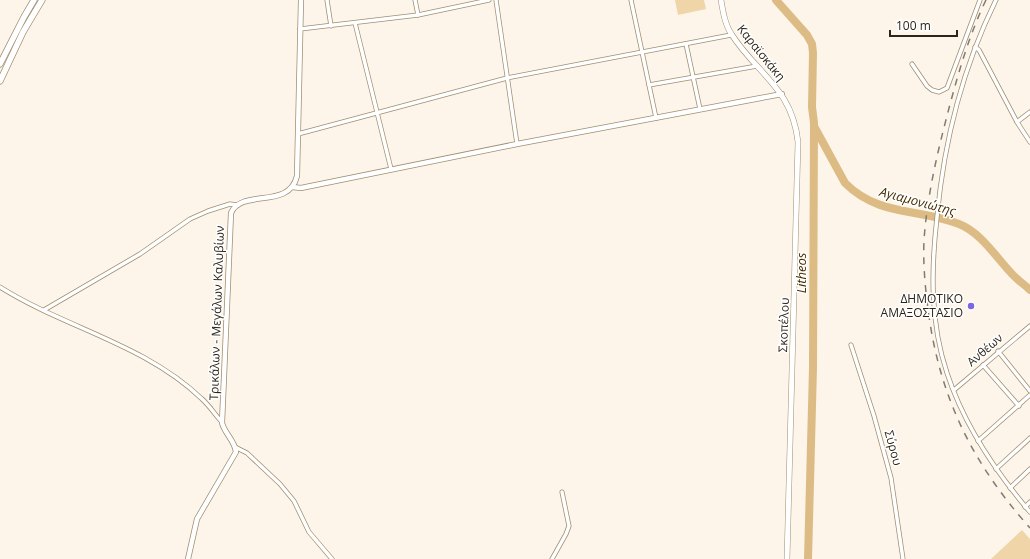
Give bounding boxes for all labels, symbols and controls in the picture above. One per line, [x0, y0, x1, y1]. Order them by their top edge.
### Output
scale bar [890, 12, 957, 38]
text: 100 m [896, 17, 931, 34]
street label: Καραϊσκάκη [733, 21, 789, 84]
water label: Αγιαμονιώτης [877, 182, 958, 220]
street label: Τρικάλων - Μεγάλων Καλυβίων [205, 225, 228, 401]
water label: Litheos [792, 252, 810, 293]
place label: ΔΗΜΟΤΙΚΟ ΑΜΑΞΟΣΤΑΣΙΟ [881, 290, 963, 321]
street label: Σκοπέλου [774, 297, 793, 353]
marker: ΔΗΜΟΤΙΚΟ ΑΜΑΞΟΣΤΑΣΙΟ [966, 301, 976, 311]
street label: Ανθέων [963, 329, 1006, 370]
street label: Σύρου [881, 428, 906, 467]

